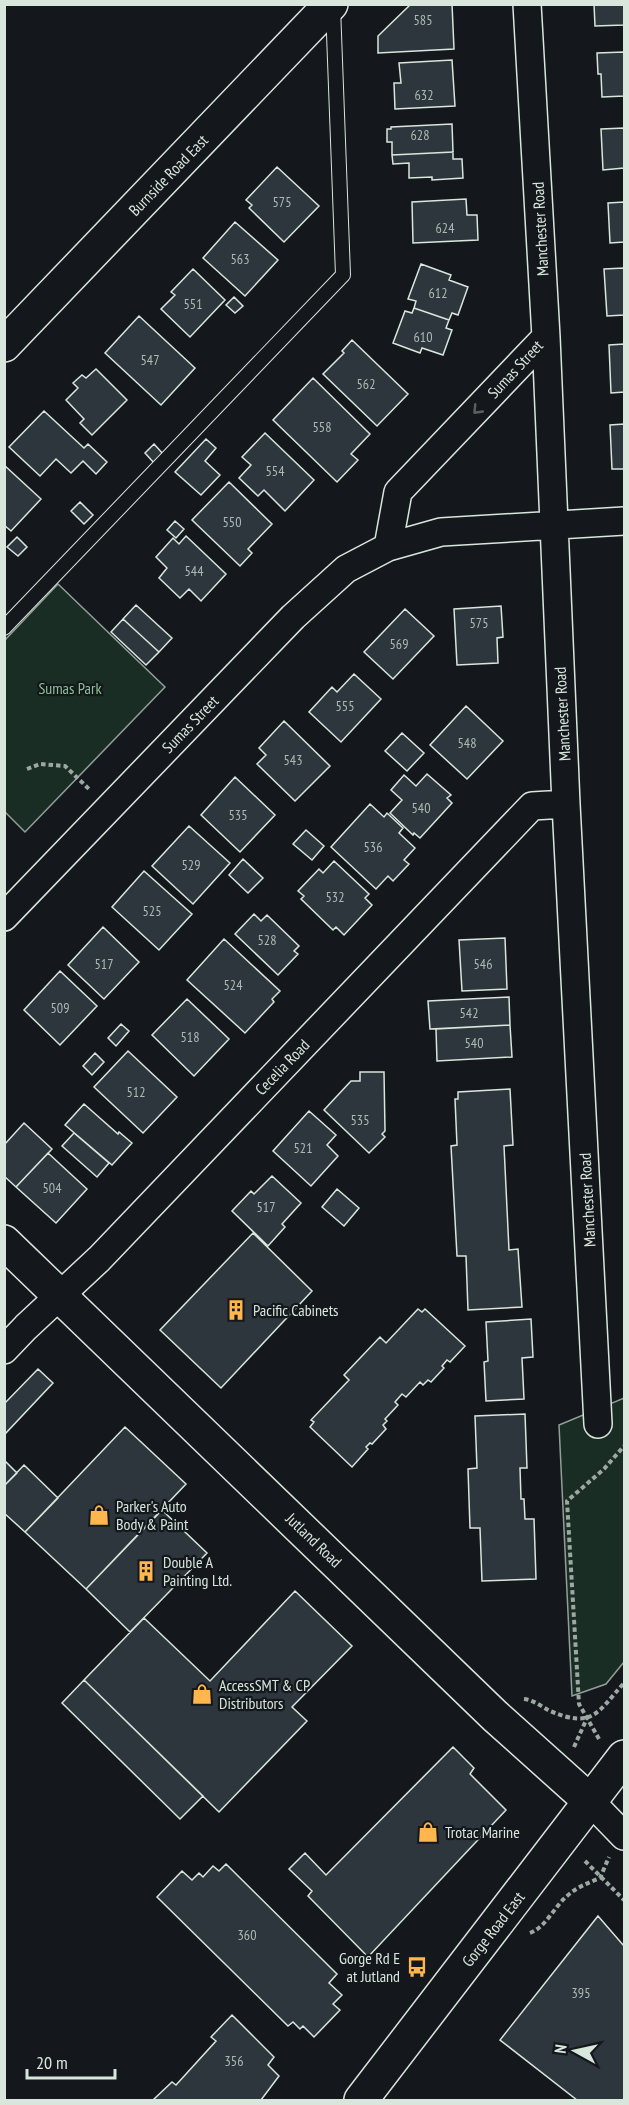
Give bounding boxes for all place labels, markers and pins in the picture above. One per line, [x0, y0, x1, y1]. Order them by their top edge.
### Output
building icon: Pacific Cabinets [224, 1298, 248, 1322]
place label: Pacific Cabinets [253, 1300, 339, 1320]
place label: Parker's Auto Body & Paint [116, 1496, 189, 1534]
shop icon: Parker's Auto Body & Paint [87, 1503, 111, 1527]
place label: Double A Painting Ltd. [163, 1552, 232, 1590]
building icon: Double A Painting Ltd. [134, 1559, 158, 1583]
place label: AccessSMT & CP Distributors [219, 1675, 310, 1713]
shop icon: AccessSMT & CP Distributors [190, 1682, 214, 1706]
shop icon: Trotac Marine [416, 1820, 440, 1844]
place label: Trotac Marine [445, 1822, 520, 1842]
place label: Gorge Rd E at Jutland [339, 1948, 400, 1986]
bus stop icon: Gorge Rd E at Jutland [405, 1955, 429, 1979]

